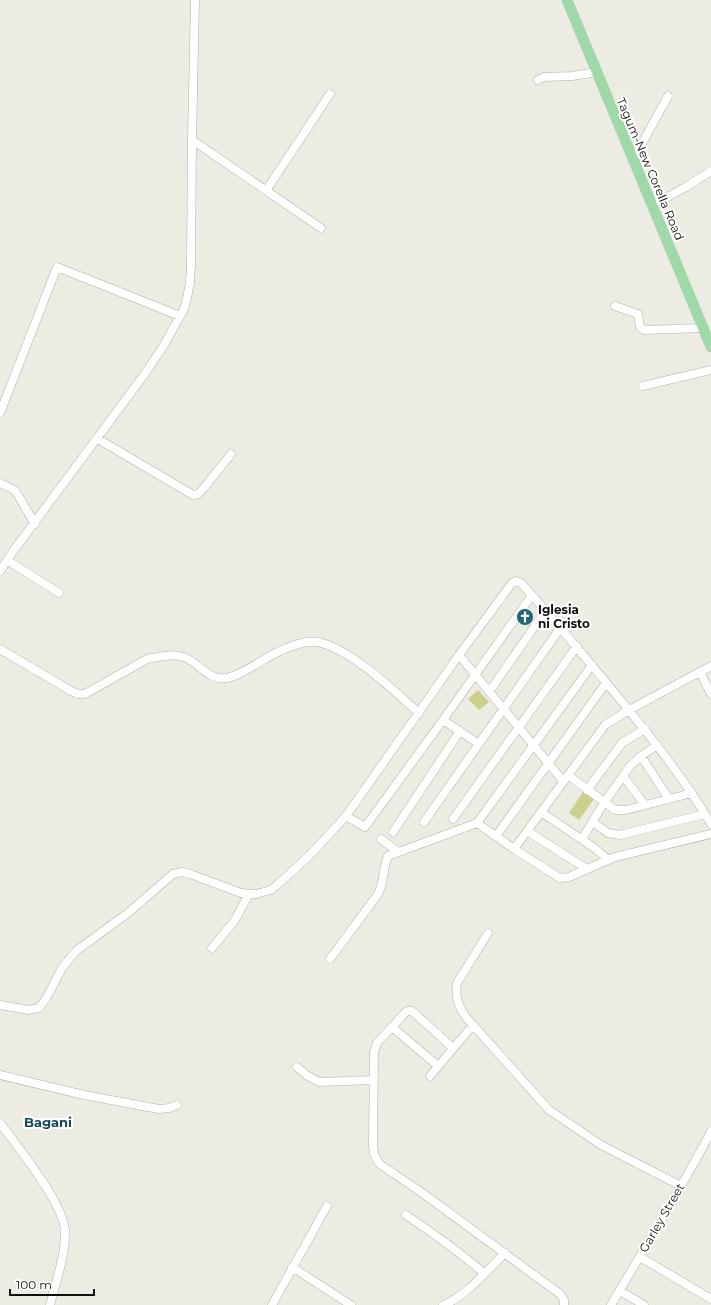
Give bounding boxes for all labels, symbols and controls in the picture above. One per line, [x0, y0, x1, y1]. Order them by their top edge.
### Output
street label: Tagum-New Corella Road [614, 95, 687, 242]
place label: Iglesia ni Cristo [538, 602, 590, 631]
church icon: Iglesia ni Cristo [515, 607, 535, 627]
district label: Bagani [24, 1114, 72, 1130]
street label: Garley Street [636, 1180, 687, 1255]
scale bar [10, 1271, 94, 1297]
text: 100 m [16, 1277, 52, 1292]

